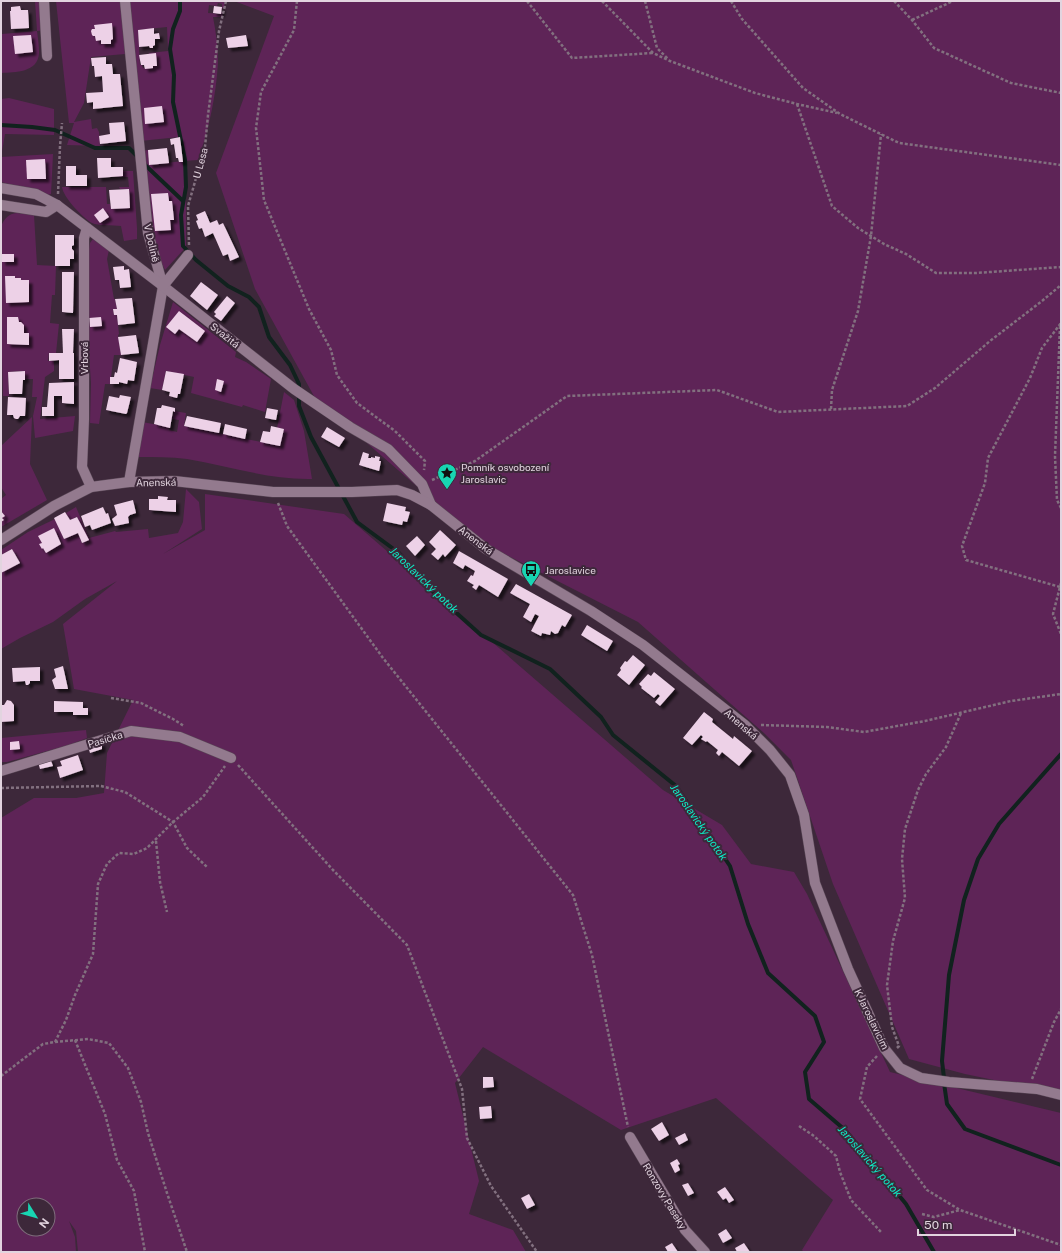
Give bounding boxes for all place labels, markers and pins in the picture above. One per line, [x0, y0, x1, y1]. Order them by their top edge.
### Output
place label: Pomník osvobození Jaroslavic [461, 461, 550, 485]
place icon: Pomník osvobození Jaroslavic [436, 462, 458, 490]
bus stop icon: Jaroslavice [520, 559, 542, 587]
place label: Jaroslavice [545, 564, 596, 576]

